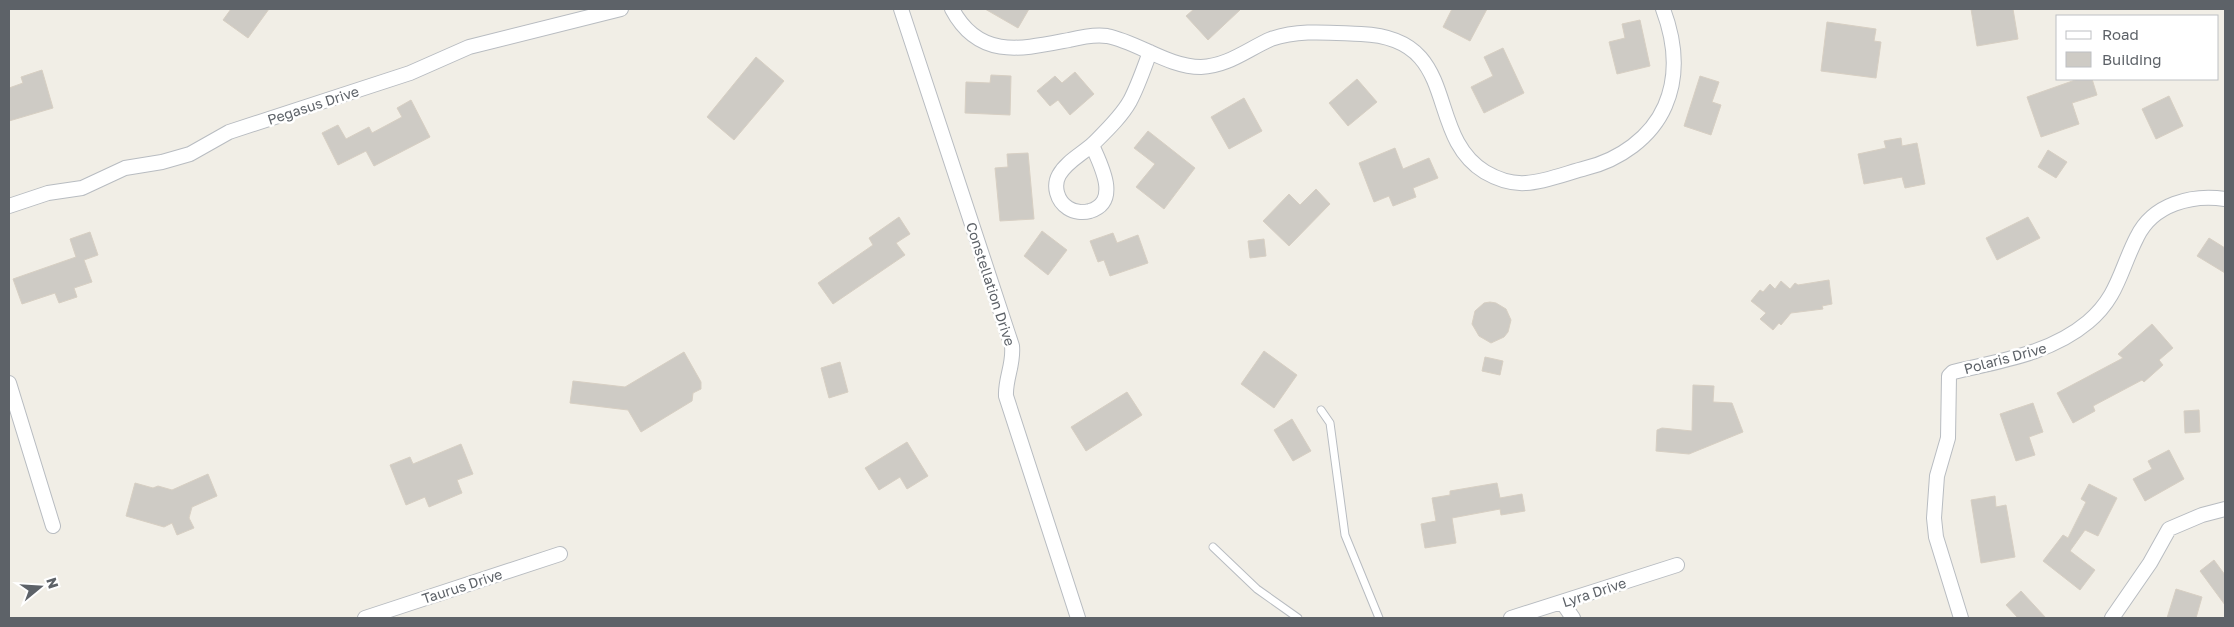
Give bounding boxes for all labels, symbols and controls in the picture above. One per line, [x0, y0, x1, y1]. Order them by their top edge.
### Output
legend [2056, 15, 2219, 80]
text: Road [2102, 25, 2139, 43]
text: Building [2102, 50, 2162, 68]
street label: Pegasus Drive [265, 82, 361, 128]
street label: Constellation Drive [963, 220, 1019, 348]
street label: Polaris Drive [1962, 339, 2048, 377]
north arrow [15, 562, 65, 612]
street label: Taurus Drive [420, 565, 504, 607]
street label: Lyra Drive [1560, 574, 1628, 610]
text: N [43, 575, 63, 591]

